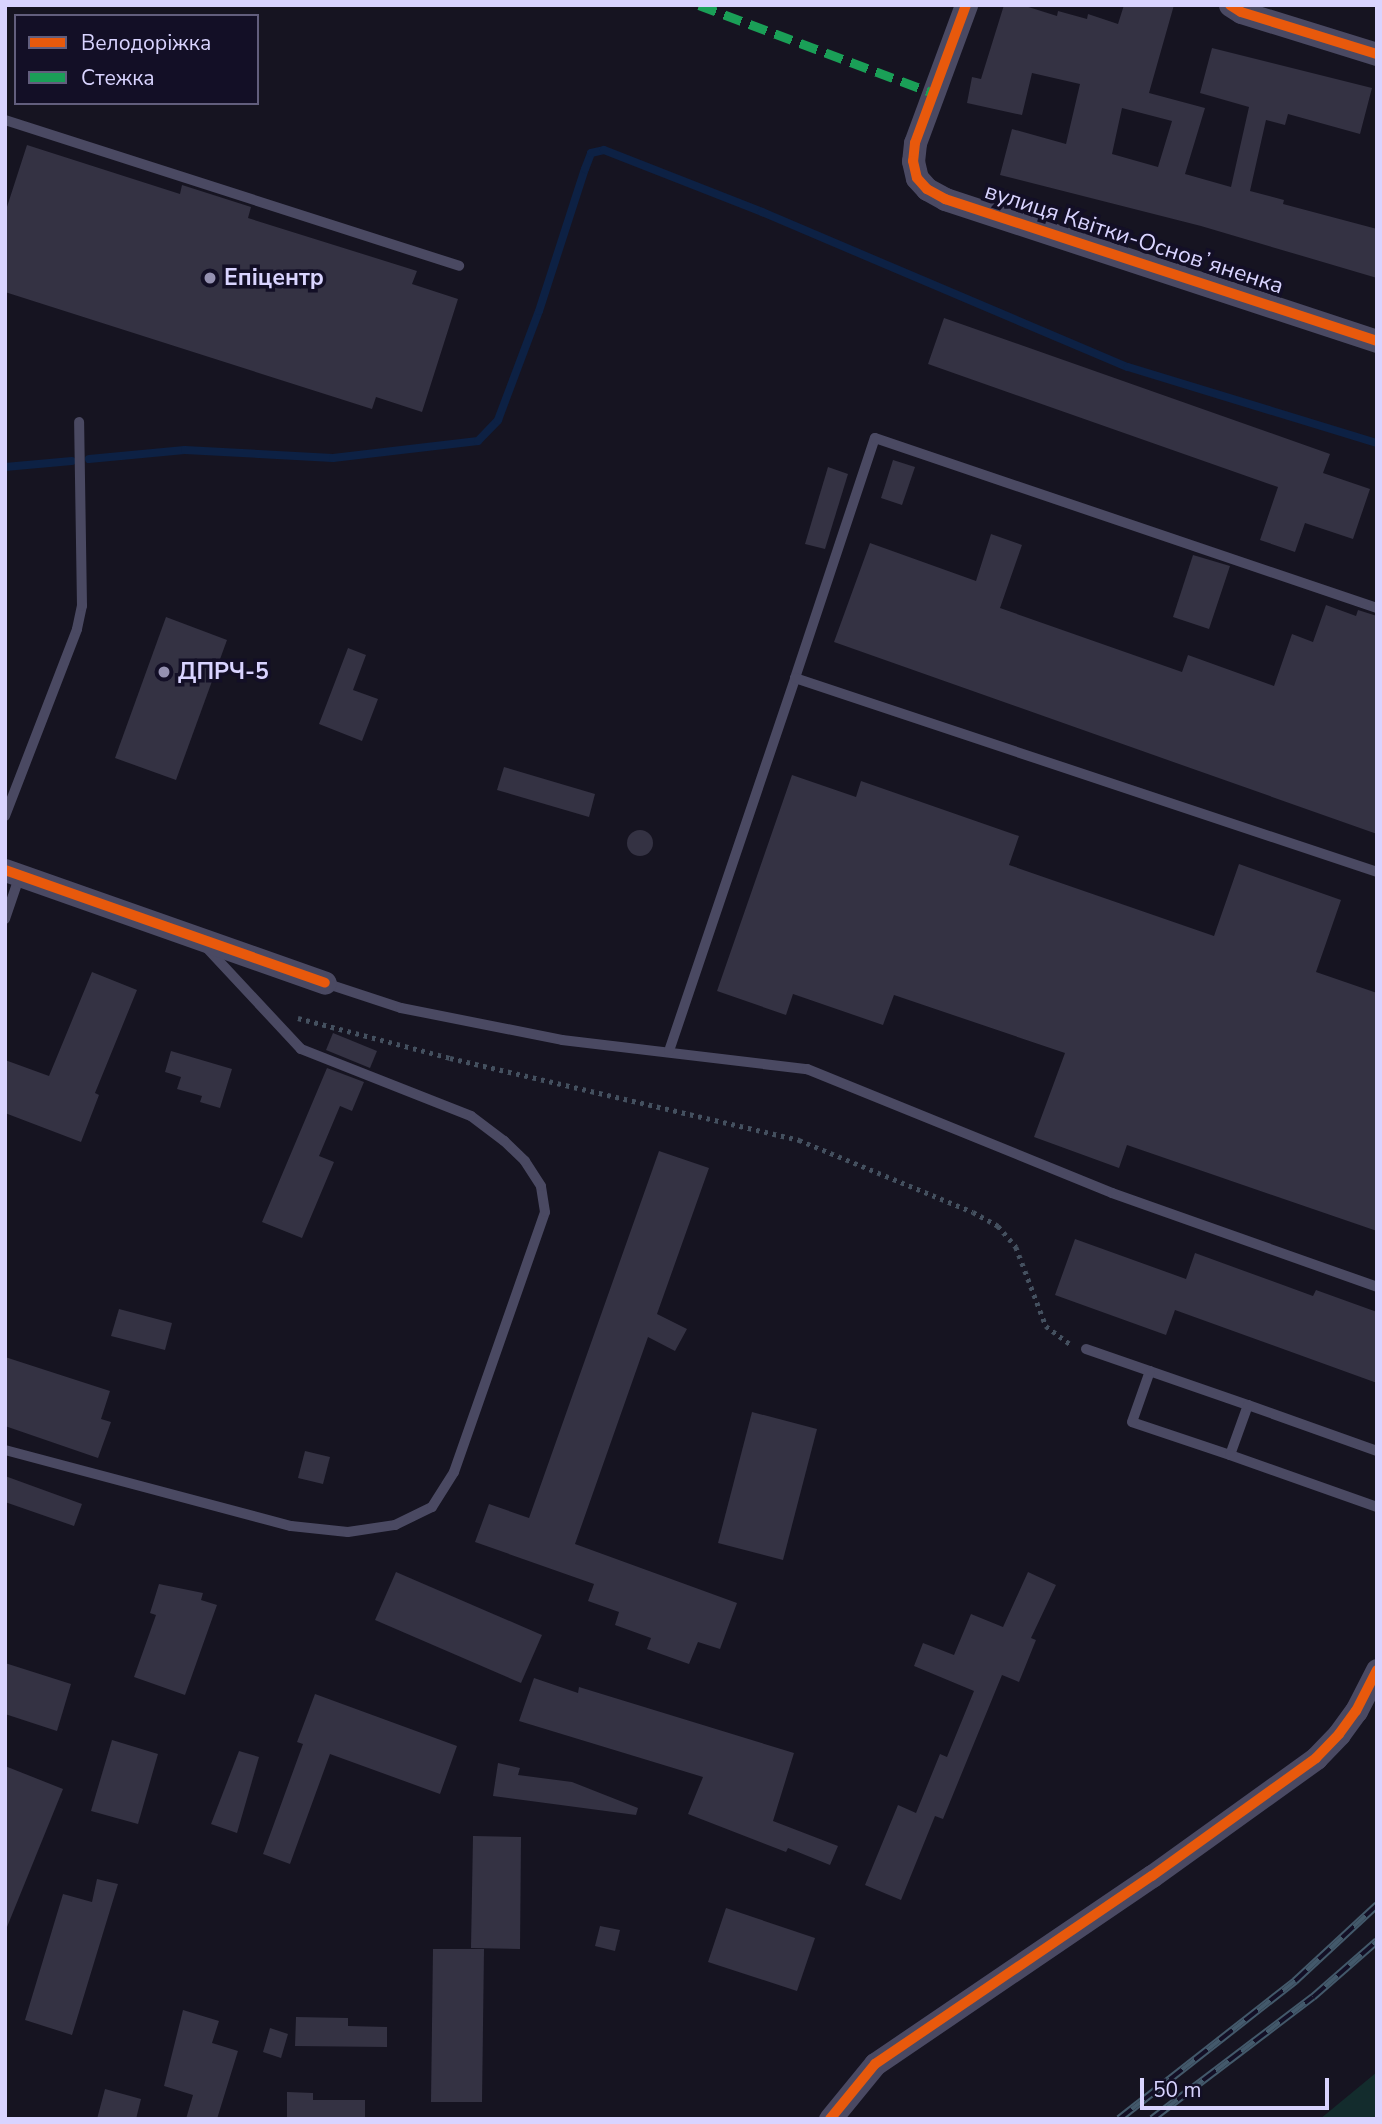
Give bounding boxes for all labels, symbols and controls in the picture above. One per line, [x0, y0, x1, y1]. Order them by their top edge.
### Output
legend [14, 14, 259, 105]
text: Велодоріжка [81, 29, 211, 57]
text: Стежка [81, 64, 155, 92]
street label: вулиця Квітки-Основʼяненка [981, 178, 1287, 300]
place label: Епіцентр [224, 264, 324, 292]
marker: Епіцентр [202, 270, 218, 286]
place label: ДПРЧ-5 [178, 658, 269, 686]
marker: ДПРЧ-5 [156, 664, 172, 680]
scale bar [1144, 2064, 1333, 2108]
text: 50 m [1153, 2076, 1202, 2104]

